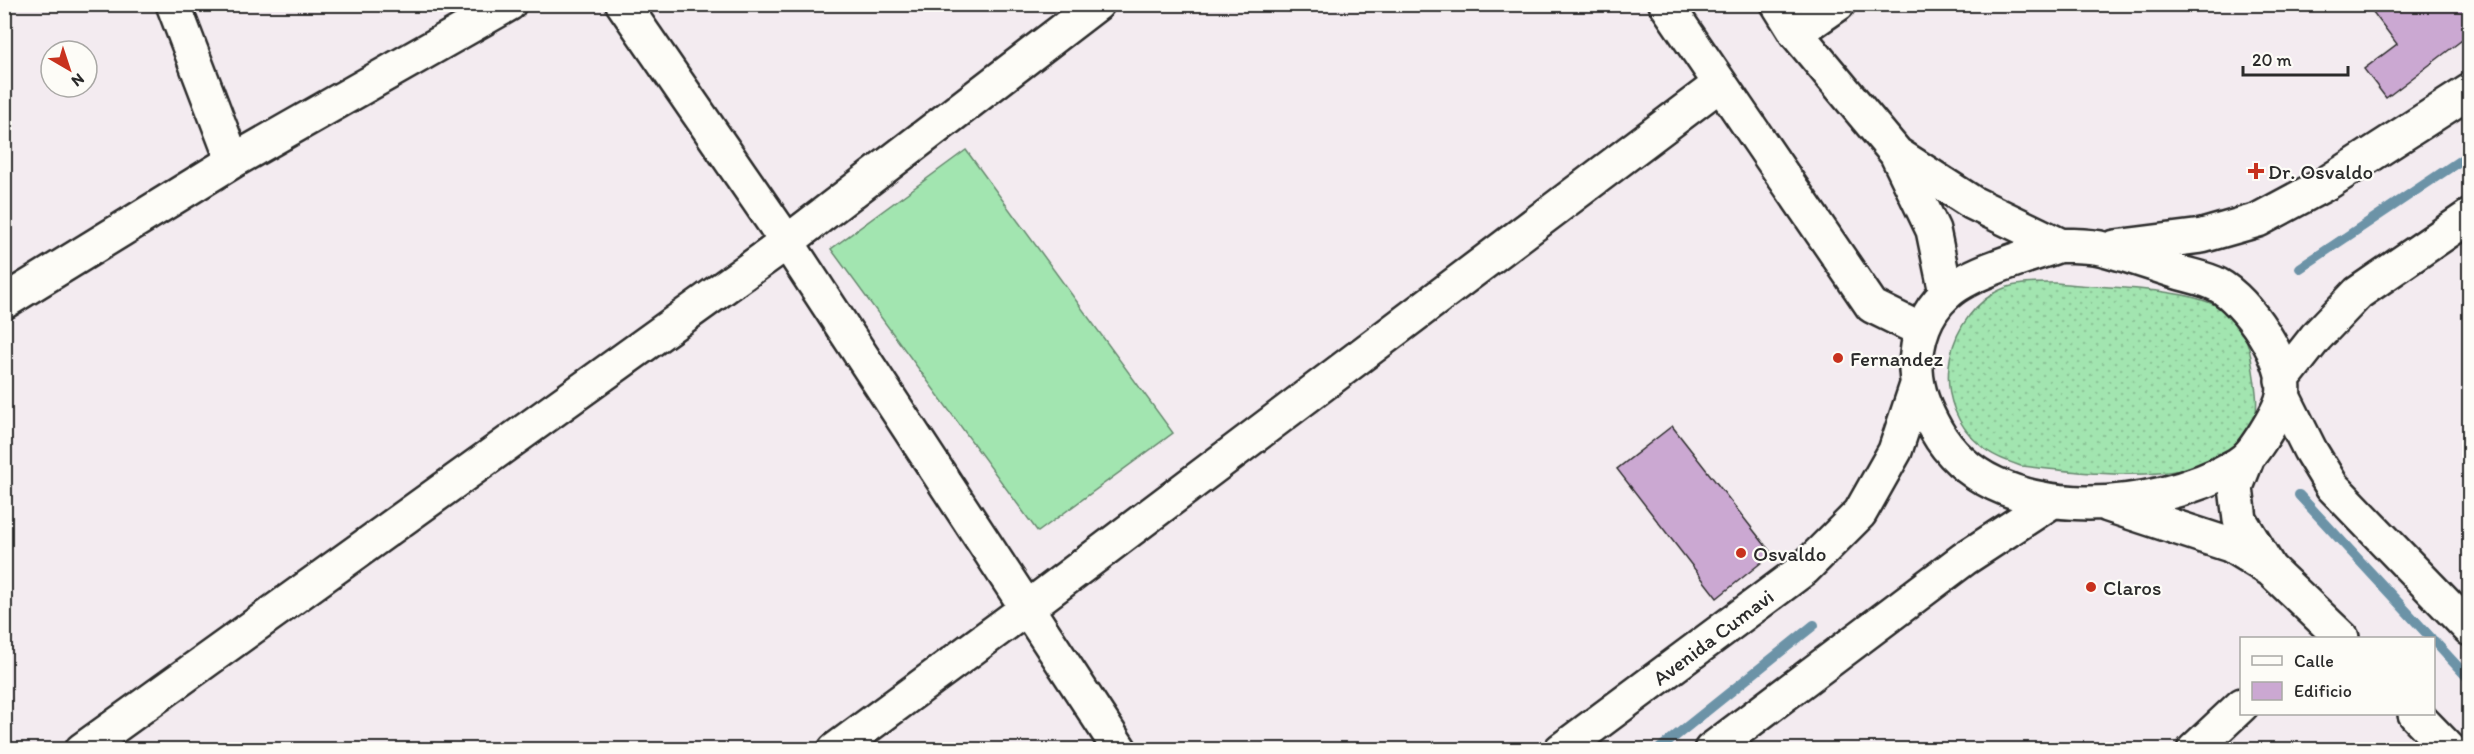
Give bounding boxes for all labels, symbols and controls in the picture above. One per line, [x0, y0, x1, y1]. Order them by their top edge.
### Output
north arrow [39, 39, 99, 99]
scale bar [2243, 39, 2348, 77]
text: 20 m [2252, 49, 2292, 71]
text: N [68, 69, 88, 91]
place label: Dr. Osvaldo [2268, 159, 2373, 184]
marker: Dr. Osvaldo [2249, 164, 2263, 178]
place label: Fernandez [1850, 346, 1944, 371]
marker: Fernandez [1831, 351, 1845, 365]
place label: Osvaldo [1753, 541, 1826, 566]
marker: Osvaldo [1734, 546, 1748, 560]
place label: Claros [2103, 575, 2161, 600]
marker: Claros [2084, 580, 2098, 594]
street label: Avenida Cumavi [1648, 584, 1778, 690]
legend [2240, 637, 2435, 715]
text: Calle [2294, 650, 2334, 672]
text: Edificio [2294, 680, 2352, 702]

